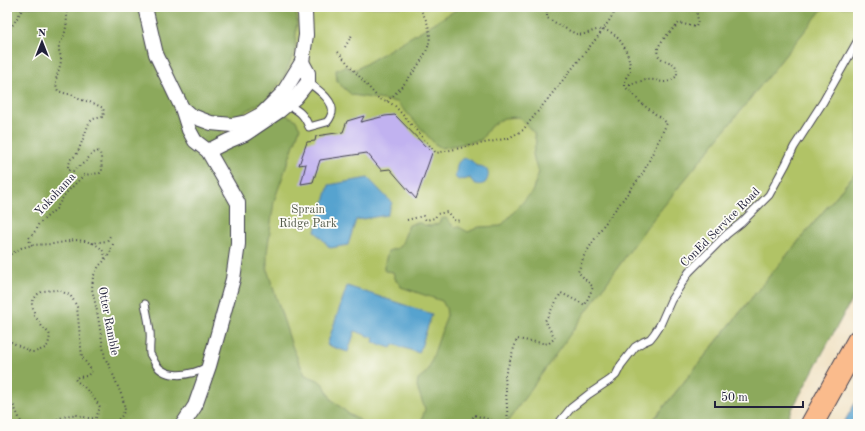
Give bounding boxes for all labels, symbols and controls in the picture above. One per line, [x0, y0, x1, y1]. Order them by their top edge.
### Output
north arrow [22, 22, 62, 62]
text: N [38, 28, 47, 39]
street label: Yokohama [33, 171, 79, 218]
street label: ConEd Service Road [679, 186, 763, 270]
park label: Sprain Ridge Park [279, 204, 337, 230]
street label: Otter Ramble [95, 286, 121, 357]
scale bar [715, 383, 803, 409]
text: 50 m [721, 391, 748, 404]

